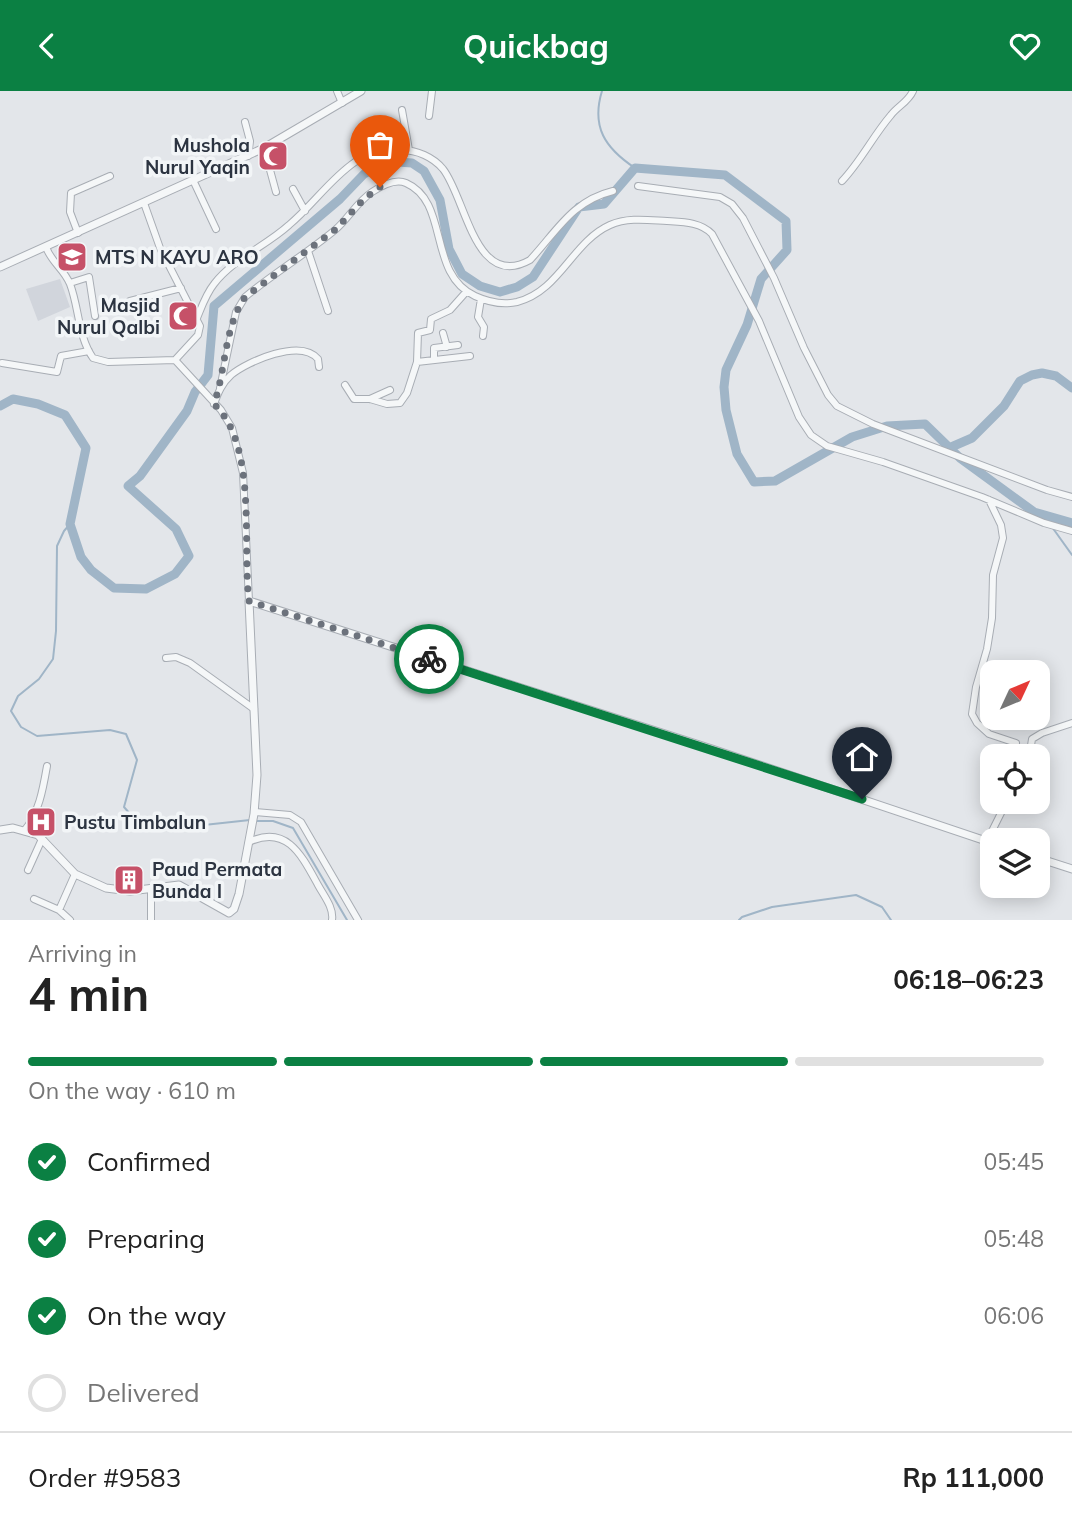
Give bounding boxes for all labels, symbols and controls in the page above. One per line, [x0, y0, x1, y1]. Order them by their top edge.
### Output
text: Quickbag [463, 26, 609, 66]
icon: back [28, 27, 66, 65]
icon: heart [1006, 27, 1044, 65]
pin [350, 115, 410, 187]
icon: bag [361, 126, 399, 164]
place label: Mushola Nurul Yaqin [145, 133, 250, 179]
mosque icon: Mushola Nurul Yaqin [256, 139, 290, 173]
school or university icon: MTS N KAYU ARO [55, 240, 89, 274]
place label: MTS N KAYU ARO [95, 245, 259, 269]
place label: Masjid Nurul Qalbi [57, 293, 160, 339]
mosque icon: Masjid Nurul Qalbi [166, 299, 200, 333]
courier [394, 624, 464, 694]
icon: bike [410, 640, 448, 678]
north arrow [980, 660, 1050, 730]
map controls [980, 660, 1050, 898]
pin [832, 727, 892, 799]
icon: home [843, 738, 881, 776]
button: locate [980, 744, 1050, 814]
hospital icon: Pustu Timbalun [24, 805, 58, 839]
place label: Pustu Timbalun [64, 810, 206, 834]
button: layers [980, 828, 1050, 898]
place label: Paud Permata Bunda I [152, 857, 282, 903]
building icon: Paud Permata Bunda I [112, 863, 146, 897]
text: Arriving in [28, 939, 137, 968]
text: 06:18–06:23 [893, 963, 1044, 996]
text: 4 min [28, 965, 149, 1023]
text: On the way · 610 m [28, 1076, 236, 1105]
icon: check [28, 1143, 66, 1181]
text: Confirmed [87, 1145, 211, 1178]
text: 05:45 [984, 1147, 1044, 1176]
icon: check [28, 1220, 66, 1258]
text: Preparing [87, 1222, 205, 1255]
text: 05:48 [984, 1224, 1044, 1253]
icon: check [28, 1297, 66, 1335]
text: On the way [87, 1299, 226, 1332]
text: 06:06 [984, 1301, 1044, 1330]
text: Delivered [87, 1376, 200, 1409]
text: Order #9583 [28, 1461, 181, 1494]
text: Rp 111,000 [902, 1461, 1044, 1494]

